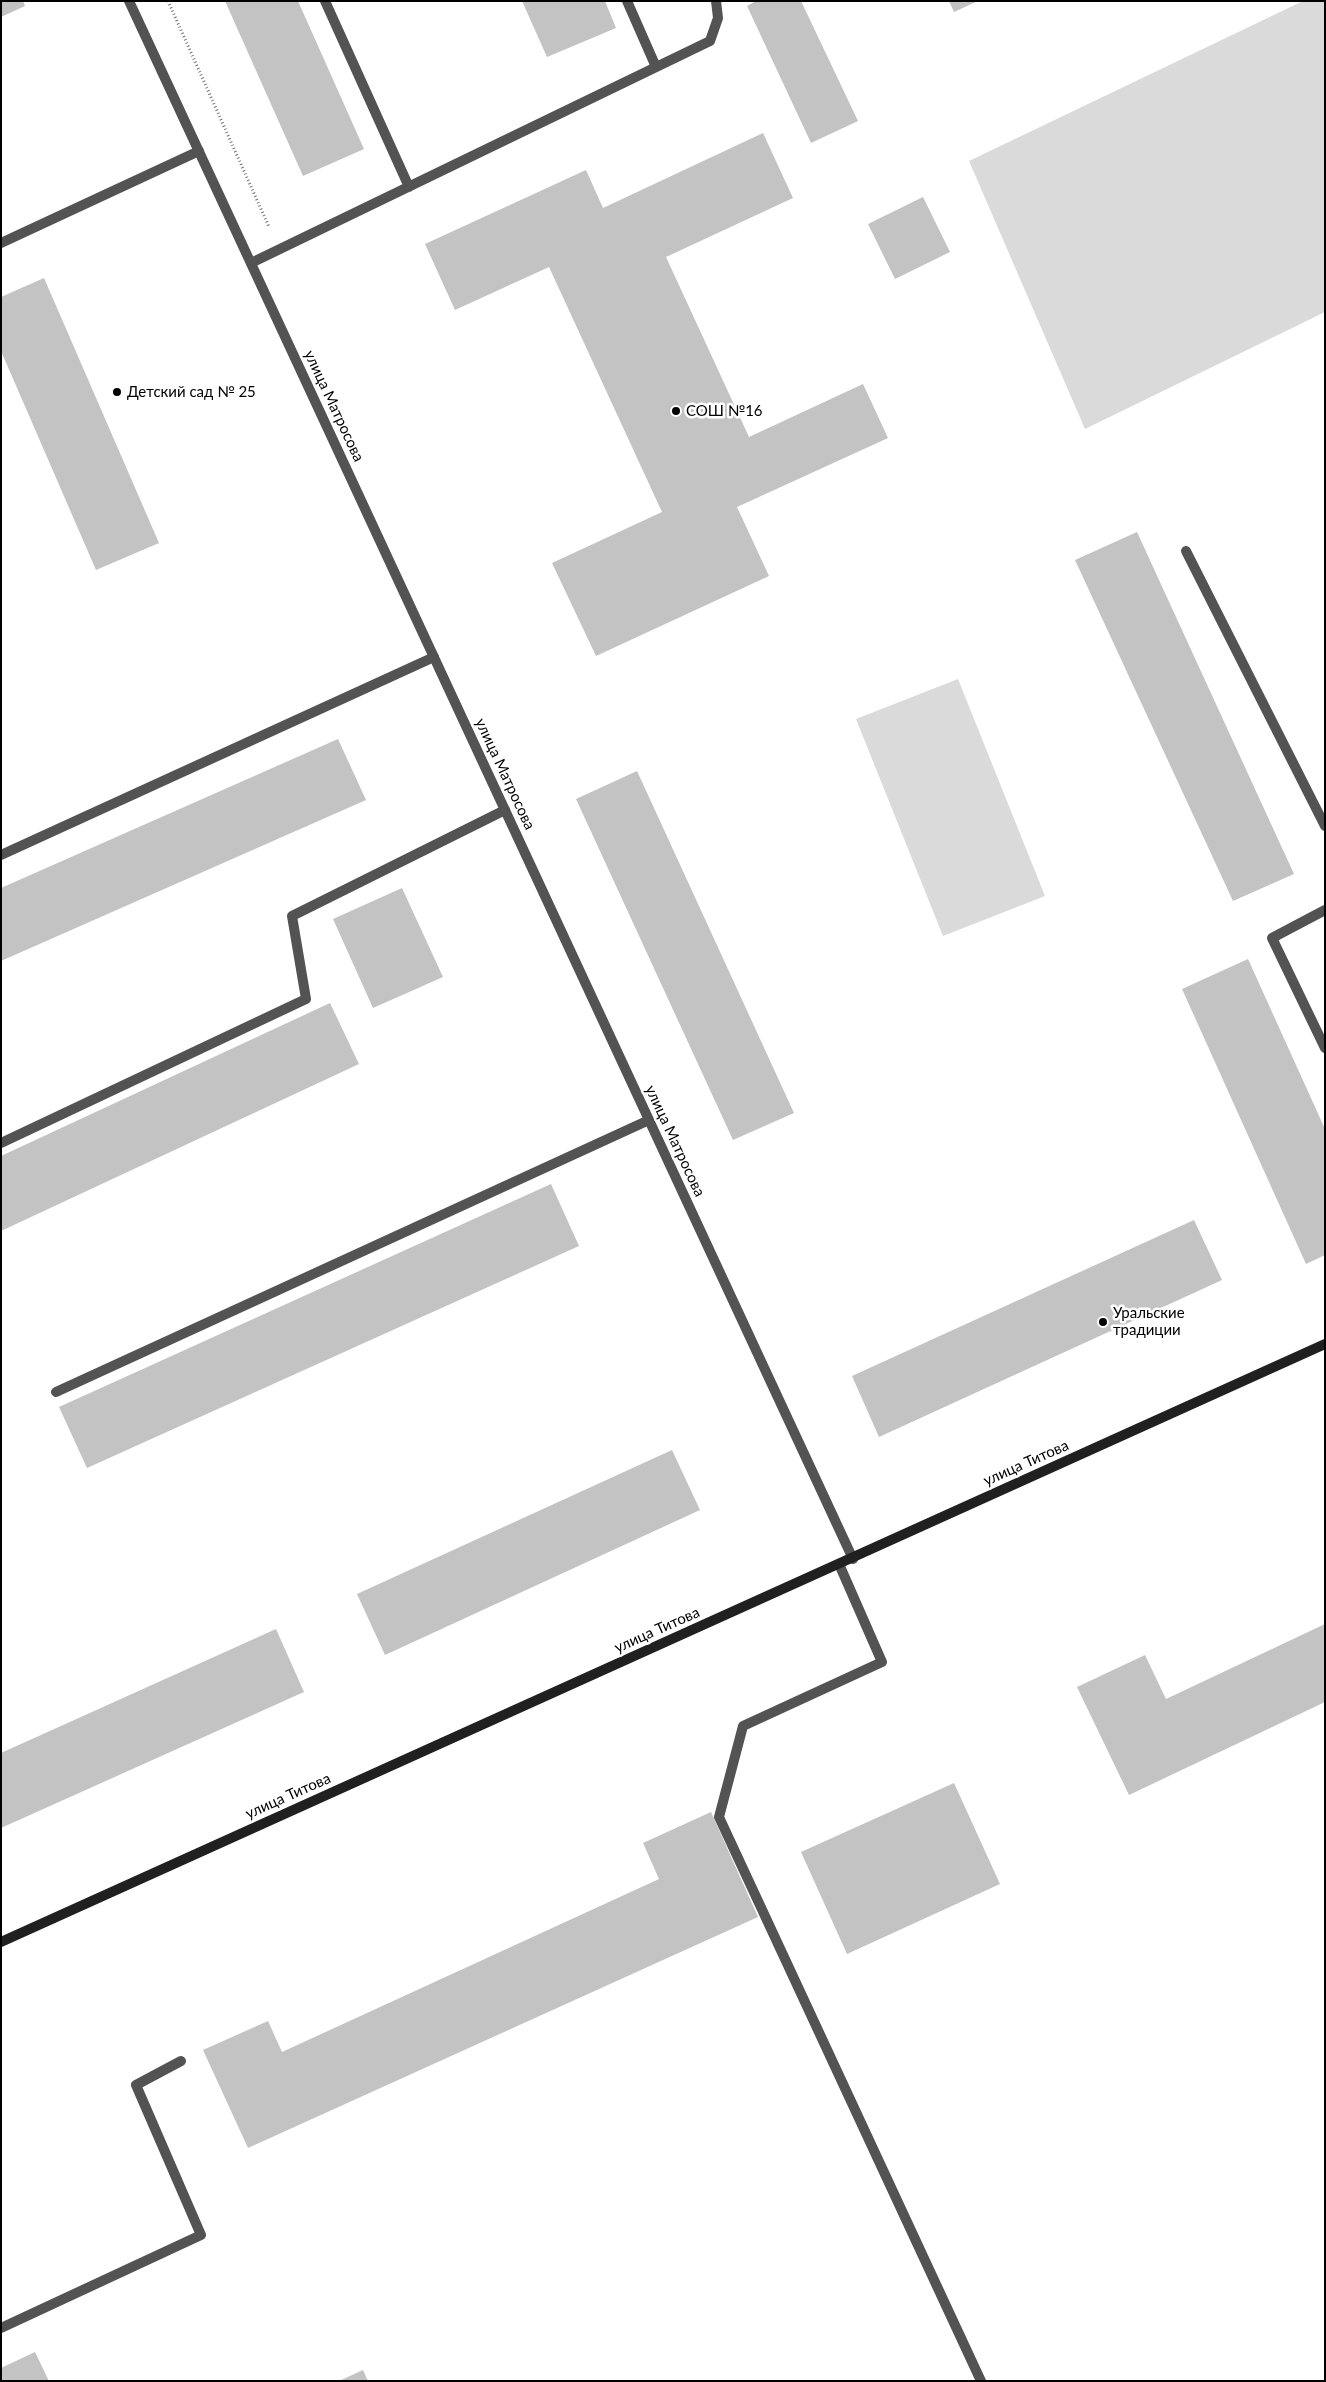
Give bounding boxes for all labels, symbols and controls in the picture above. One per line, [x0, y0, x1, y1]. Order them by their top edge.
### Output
street label: улица Матросова [300, 347, 368, 465]
place label: Детский сад № 25 [127, 383, 256, 401]
marker: Детский сад № 25 [111, 386, 123, 398]
place label: СОШ №16 [686, 402, 763, 420]
marker: СОШ №16 [670, 405, 682, 417]
street label: улица Матросова [471, 715, 539, 833]
street label: улица Матросова [641, 1082, 709, 1200]
place label: Уральские традиции [1113, 1304, 1185, 1339]
marker: Уральские традиции [1097, 1316, 1109, 1328]
street label: улица Титова [981, 1436, 1071, 1490]
street label: улица Титова [612, 1603, 702, 1657]
street label: улица Титова [243, 1769, 333, 1823]

